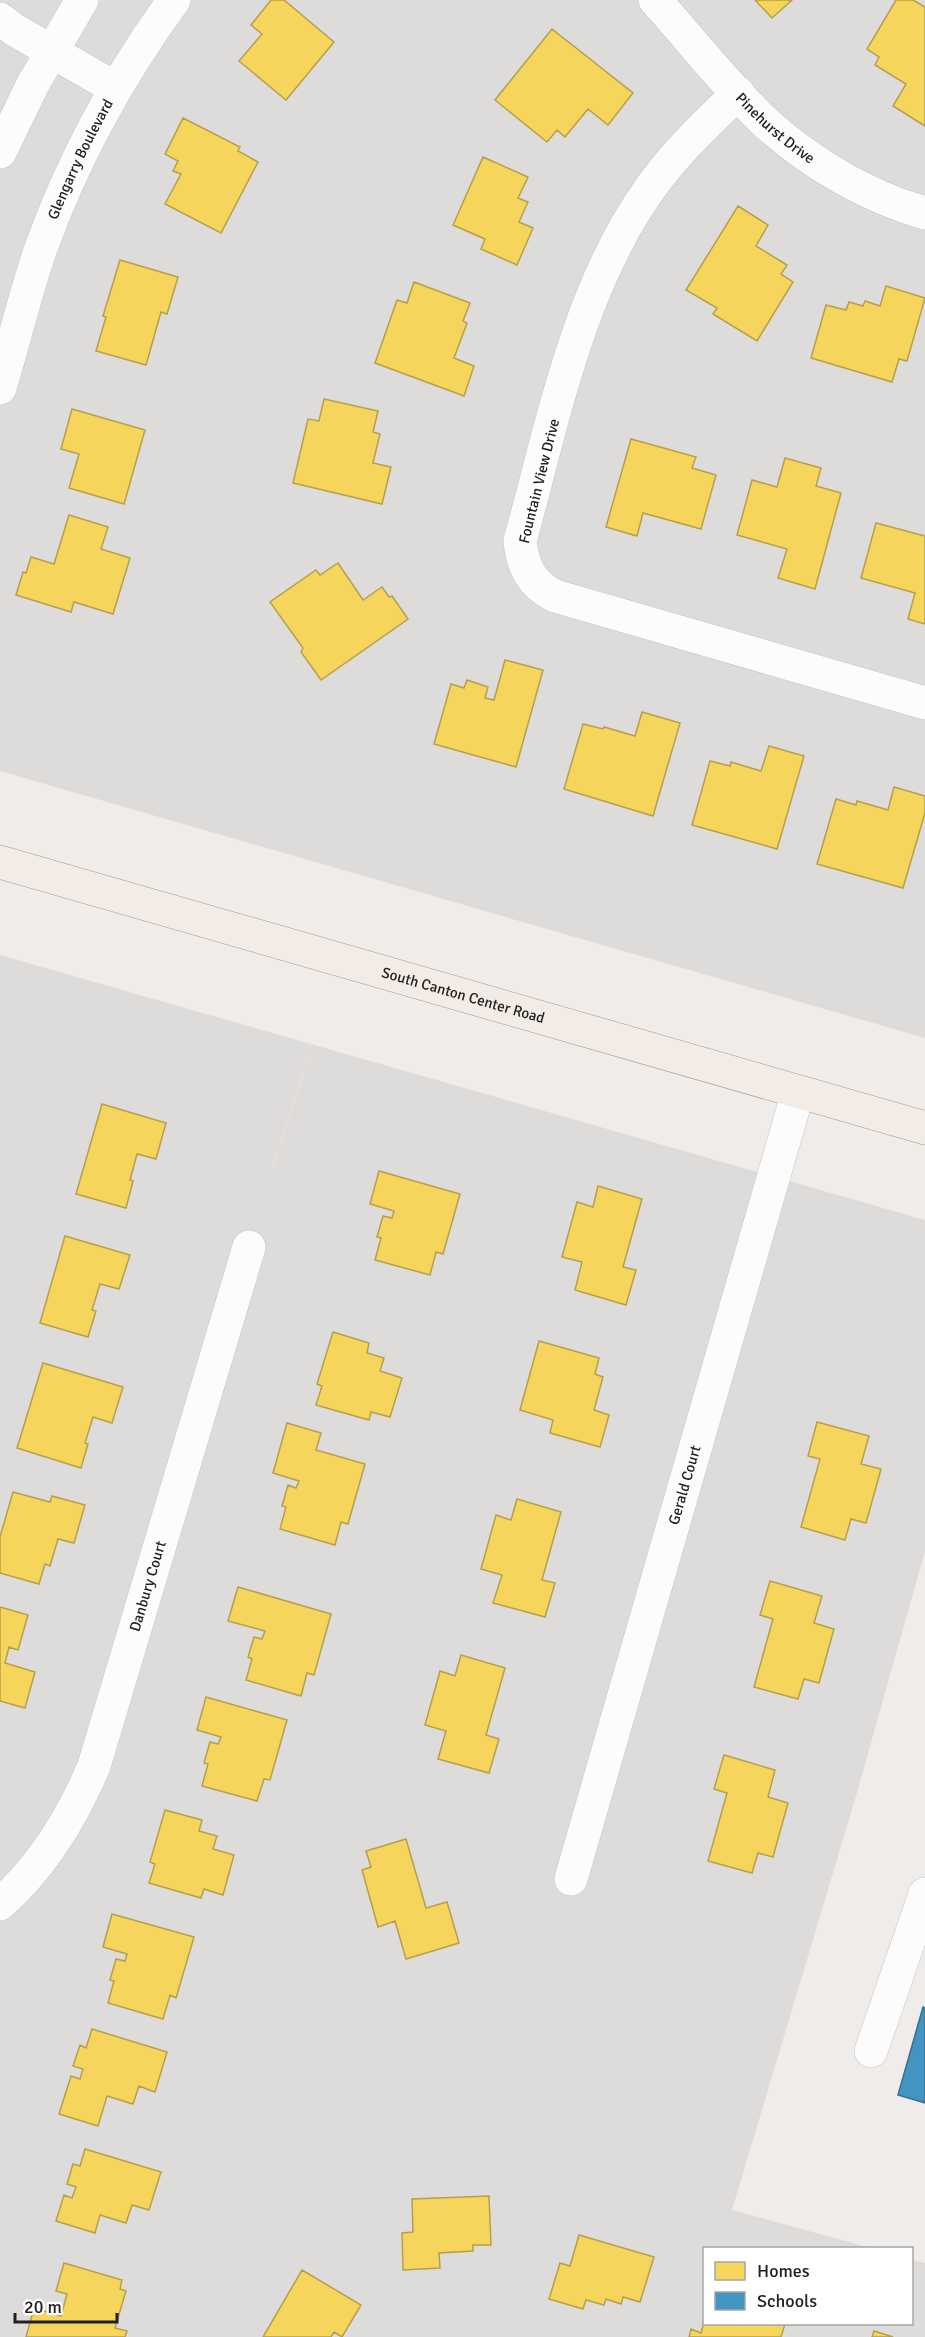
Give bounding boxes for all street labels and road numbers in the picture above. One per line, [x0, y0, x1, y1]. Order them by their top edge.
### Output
street label: Pinehurst Drive [732, 89, 818, 167]
street label: Glengarry Boulevard [44, 96, 117, 222]
street label: Fountain View Drive [515, 417, 563, 545]
street label: South Canton Center Road [380, 963, 547, 1027]
street label: Gerald Court [665, 1443, 705, 1527]
street label: Danbury Court [126, 1539, 170, 1634]

